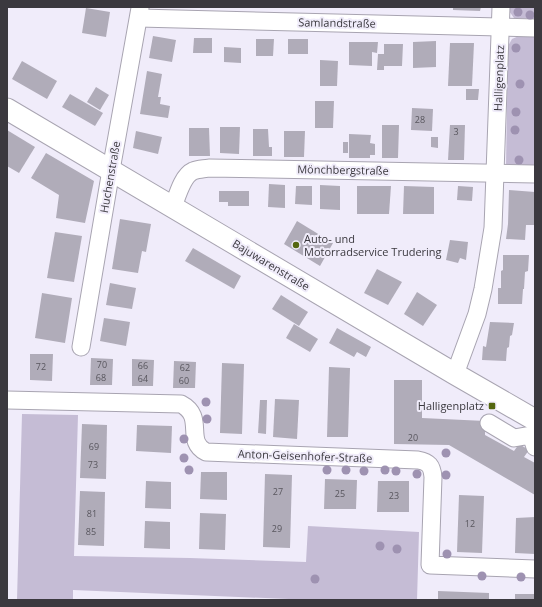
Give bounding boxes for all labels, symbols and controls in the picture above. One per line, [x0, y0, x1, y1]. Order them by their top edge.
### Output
street label: Samlandstraße [298, 14, 376, 31]
street label: Halligenplatz [490, 45, 507, 111]
house number: 28 [415, 113, 425, 126]
house number: 3 [453, 125, 459, 138]
street label: Huchenstraße [96, 140, 123, 214]
street label: Mönchbergstraße [297, 161, 389, 178]
place label: Auto- und Motorradservice Trudering [304, 231, 442, 259]
street label: Bajuwarenstraße [230, 236, 313, 294]
marker: Auto- und Motorradservice Trudering [291, 240, 301, 250]
house number: 70 [97, 358, 107, 371]
house number: 66 [138, 359, 148, 372]
house number: 72 [36, 360, 46, 373]
house number: 62 [180, 361, 190, 374]
house number: 68 [96, 371, 106, 384]
house number: 64 [138, 372, 148, 385]
house number: 60 [179, 374, 189, 387]
place label: Halligenplatz [418, 398, 484, 413]
marker: Halligenplatz [487, 401, 497, 411]
house number: 20 [408, 431, 418, 444]
house number: 69 [89, 440, 99, 453]
street label: Anton-Geisenhofer-Straße [238, 446, 372, 465]
house number: 73 [88, 458, 98, 471]
house number: 27 [273, 485, 283, 498]
house number: 25 [335, 487, 345, 500]
house number: 23 [389, 489, 399, 502]
house number: 81 [87, 507, 97, 520]
house number: 12 [465, 517, 475, 530]
house number: 29 [272, 522, 282, 535]
house number: 85 [86, 525, 96, 538]

